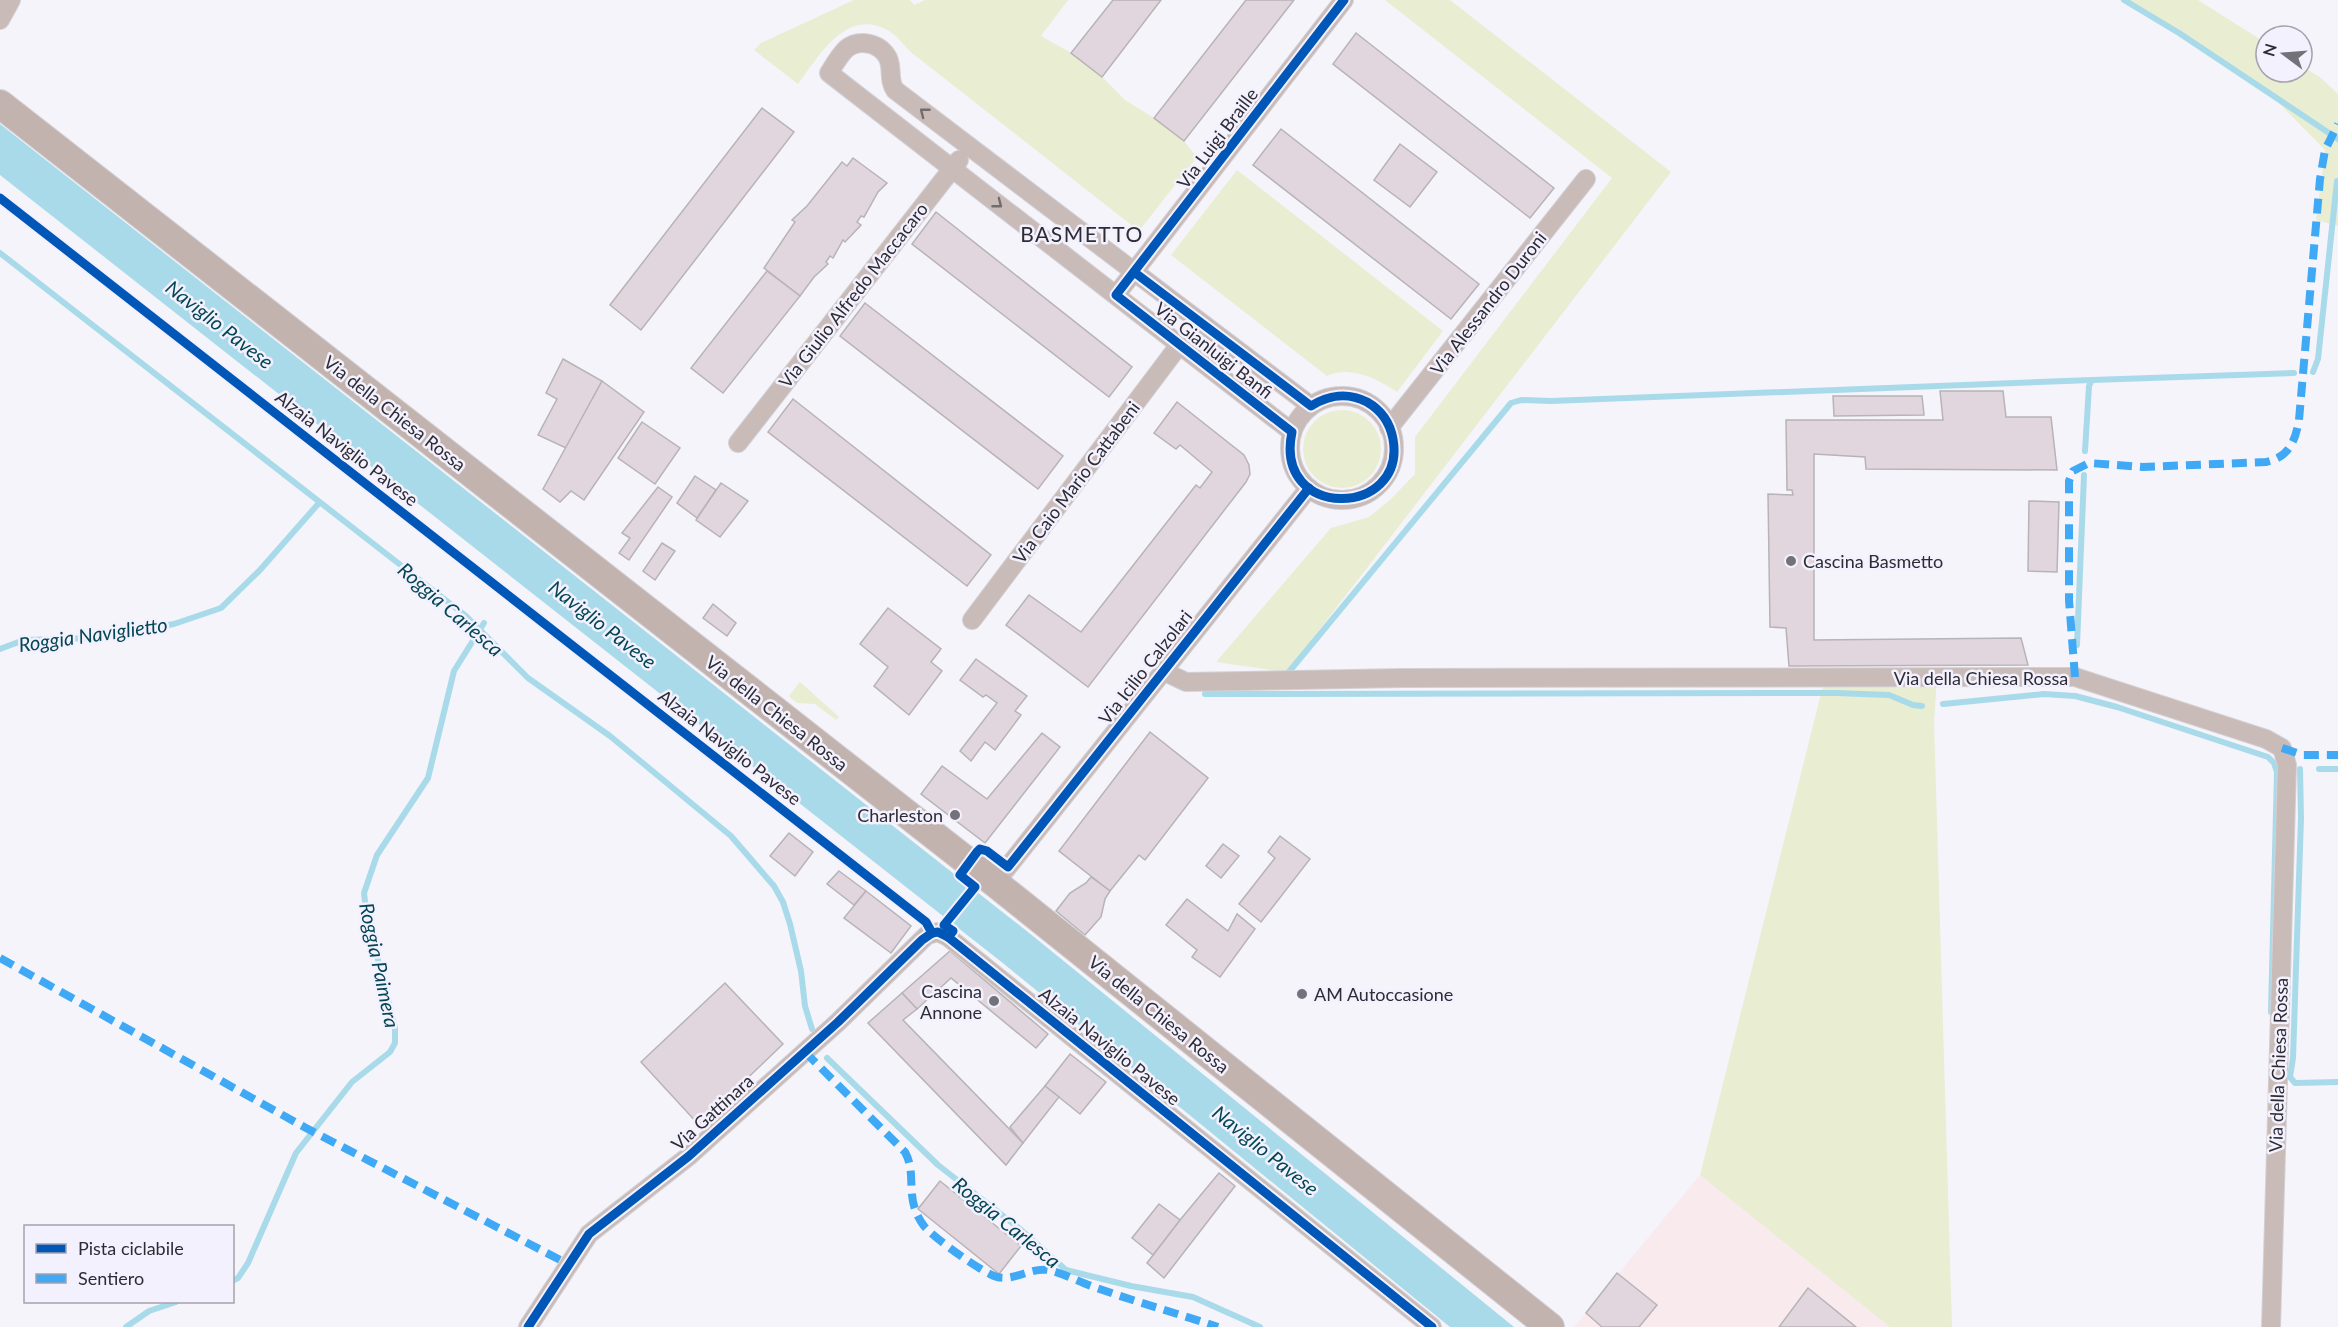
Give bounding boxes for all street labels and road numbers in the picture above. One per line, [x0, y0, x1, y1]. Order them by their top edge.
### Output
street label: Via Luigi Braille [1172, 83, 1262, 193]
street label: Via Giulio Alfredo Maccacaro [774, 198, 932, 392]
street label: Via Alessandro Duroni [1425, 227, 1551, 379]
street label: Via Gianluigi Banfi [1150, 297, 1278, 403]
street label: Via della Chiesa Rossa [320, 351, 470, 475]
street label: Alzaia Naviglio Pavese [271, 385, 423, 511]
street label: Via Caio Mario Cattabeni [1008, 397, 1144, 567]
street label: Via Icilio Calzolari [1094, 606, 1196, 728]
street label: Via della Chiesa Rossa [702, 651, 852, 775]
street label: Via della Chiesa Rossa [1894, 667, 2068, 689]
street label: Alzaia Naviglio Pavese [654, 684, 806, 810]
street label: Via della Chiesa Rossa [1084, 951, 1234, 1077]
street label: Via della Chiesa Rossa [2264, 977, 2292, 1153]
street label: Alzaia Naviglio Pavese [1035, 982, 1185, 1110]
street label: Via Gattinara [666, 1069, 758, 1155]

